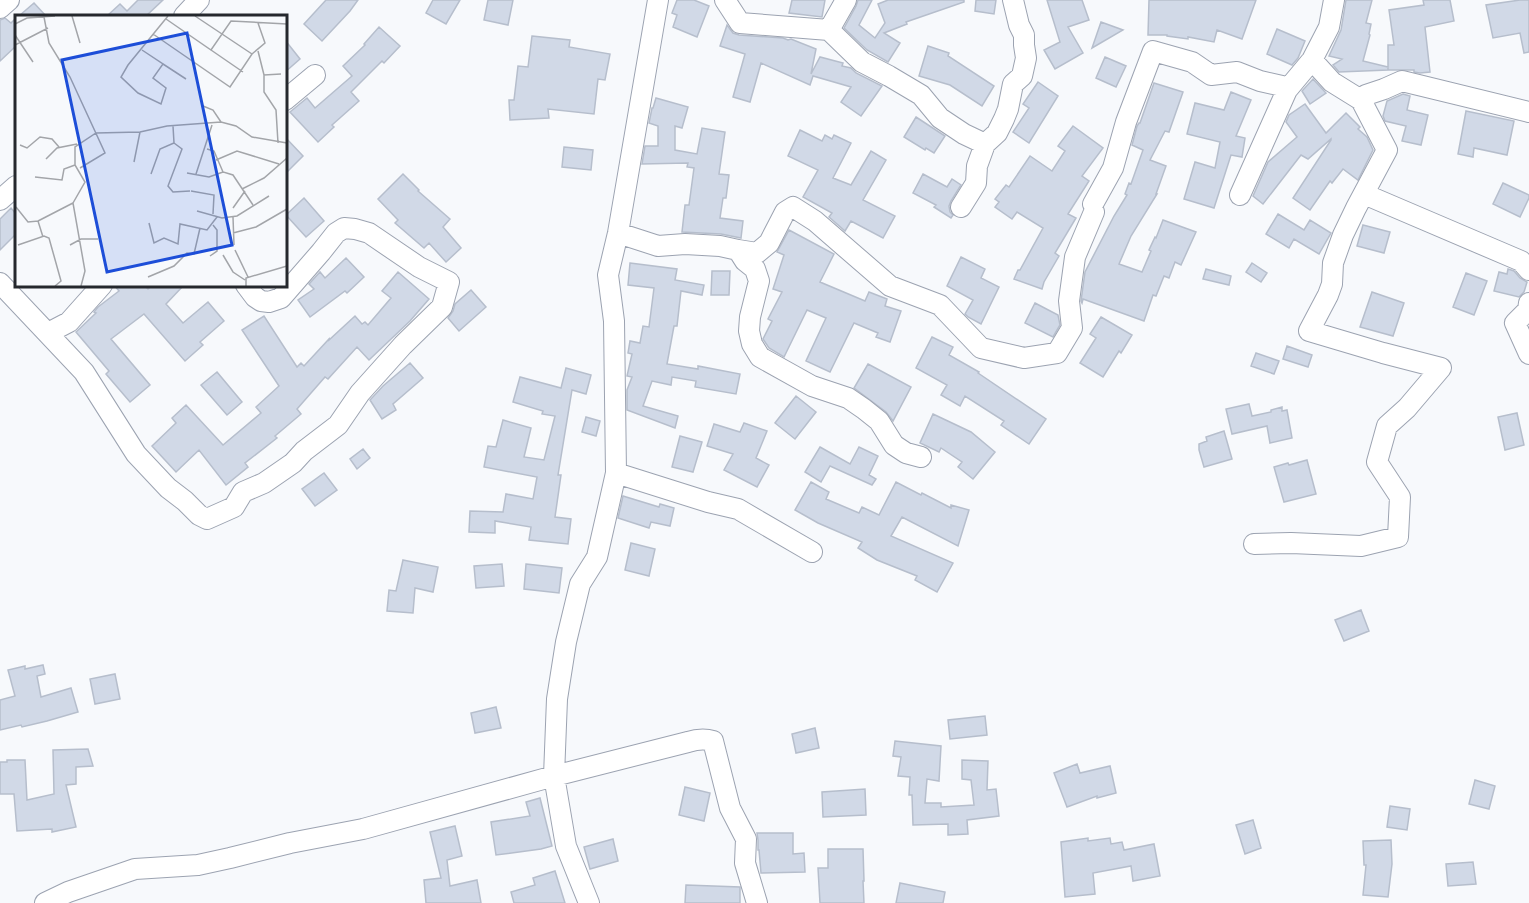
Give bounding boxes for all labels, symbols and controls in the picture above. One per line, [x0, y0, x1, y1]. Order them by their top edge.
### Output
inset map [15, 15, 286, 286]

